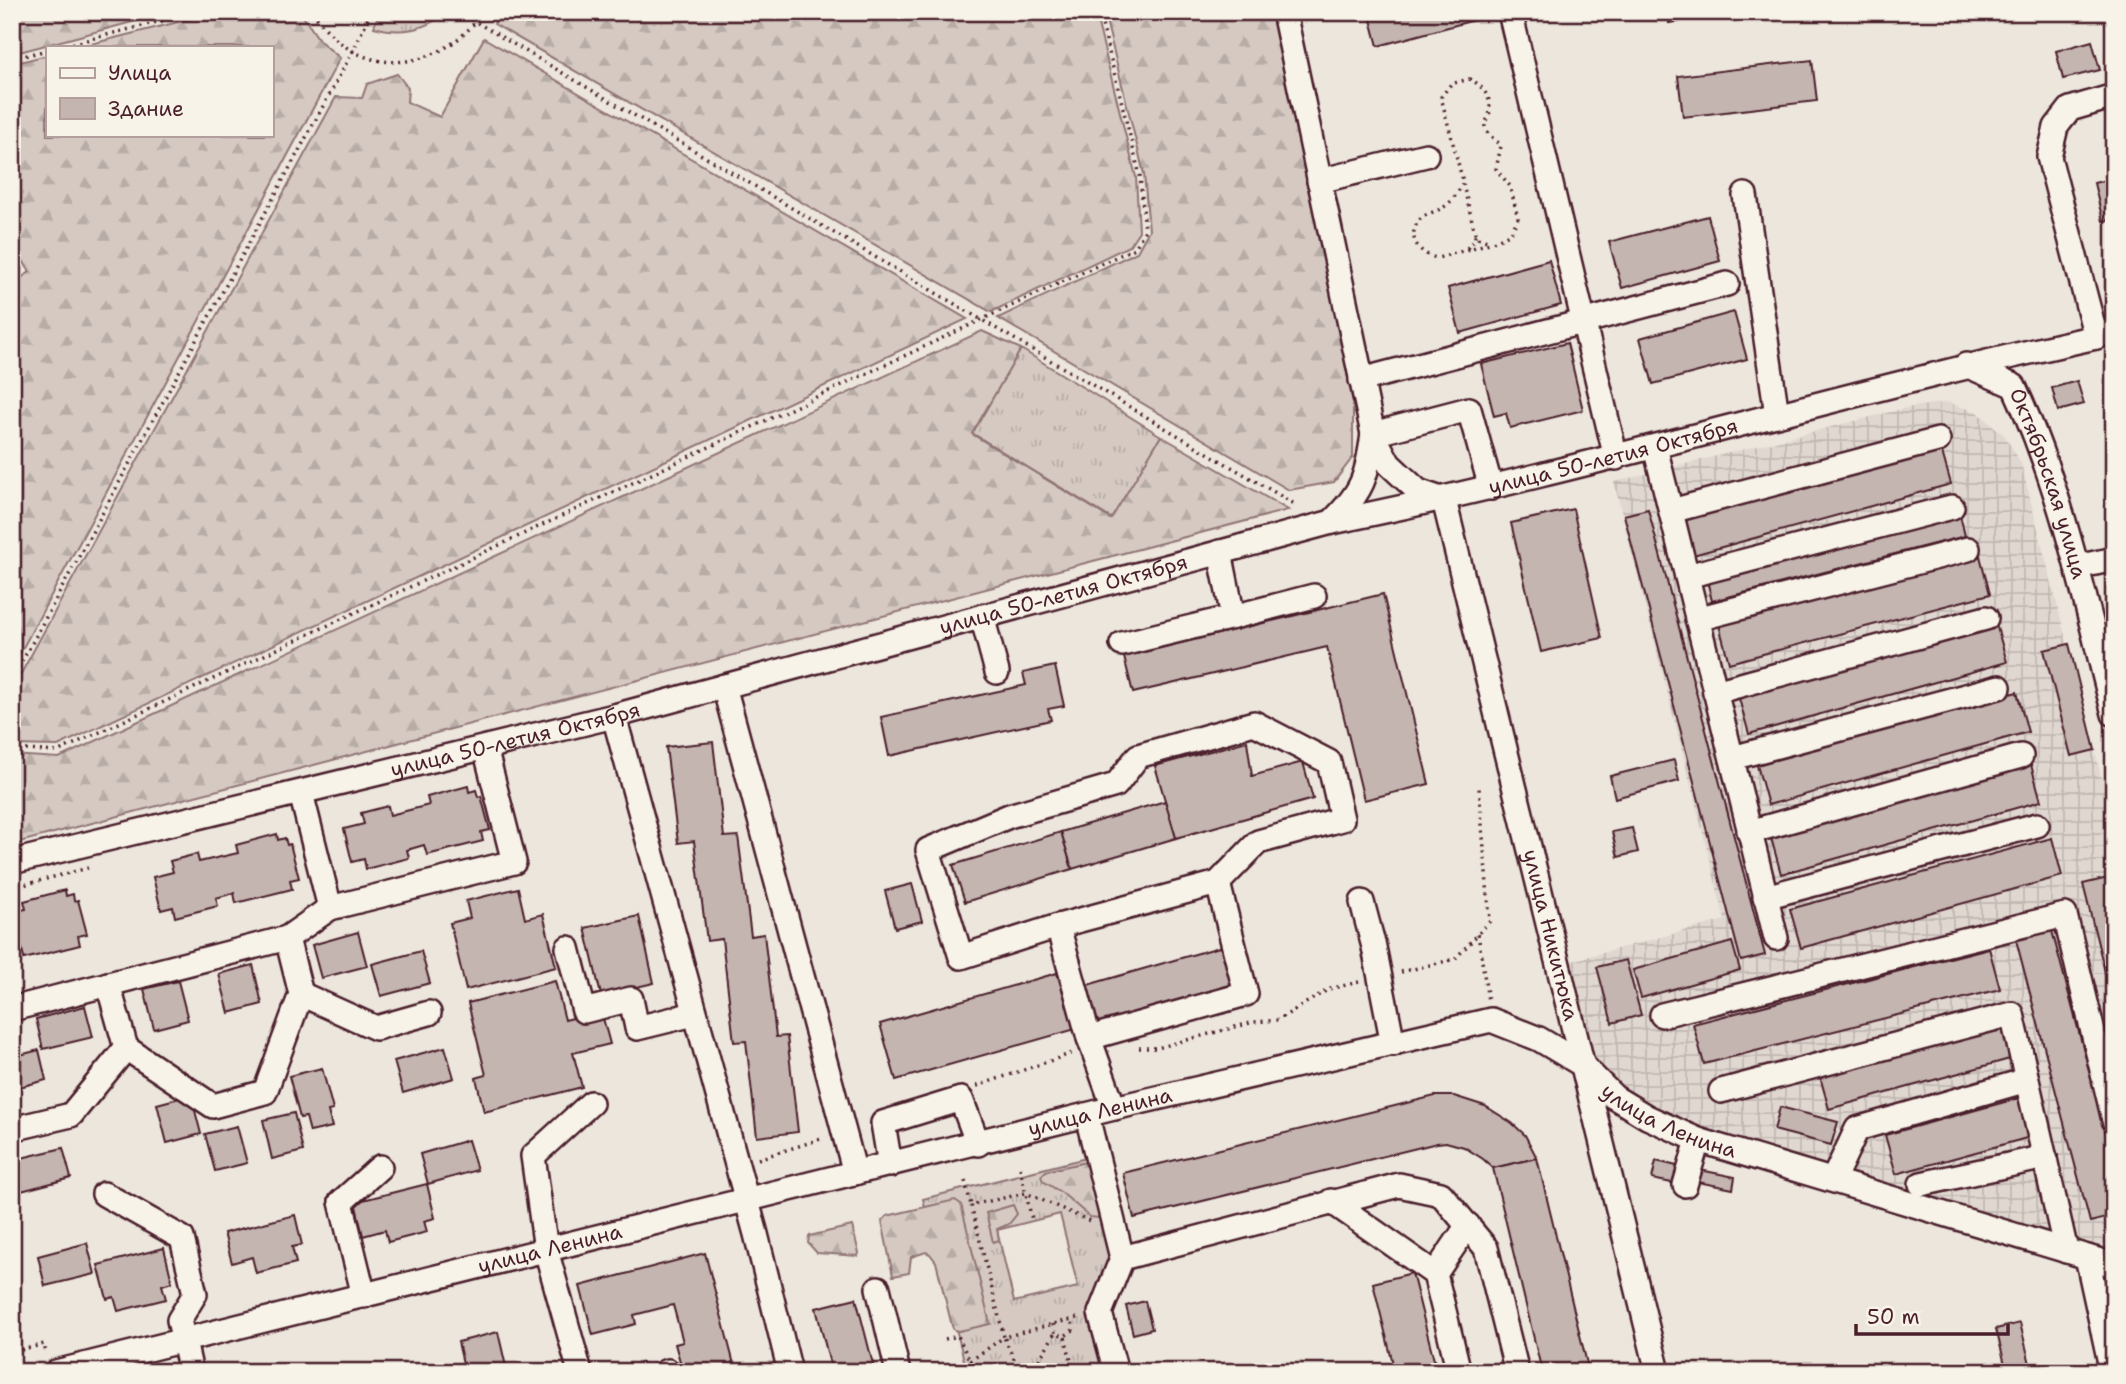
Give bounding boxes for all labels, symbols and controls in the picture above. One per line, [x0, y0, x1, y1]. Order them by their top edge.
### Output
legend [46, 46, 273, 136]
text: Улица [108, 59, 171, 87]
text: Здание [108, 95, 184, 123]
street label: Октябрьская улица [2003, 384, 2093, 582]
street label: улица 50-летия Октября [1486, 412, 1741, 501]
street label: улица 50-летия Октября [936, 548, 1191, 641]
street label: улица 50-летия Октября [388, 696, 643, 784]
street label: улица Никитюка [1516, 847, 1585, 1024]
street label: улица Ленина [1595, 1078, 1740, 1165]
street label: улица Ленина [1025, 1081, 1175, 1143]
street label: улица Ленина [475, 1217, 625, 1280]
scale bar [1856, 1293, 2009, 1337]
text: 50 m [1867, 1303, 1920, 1331]

